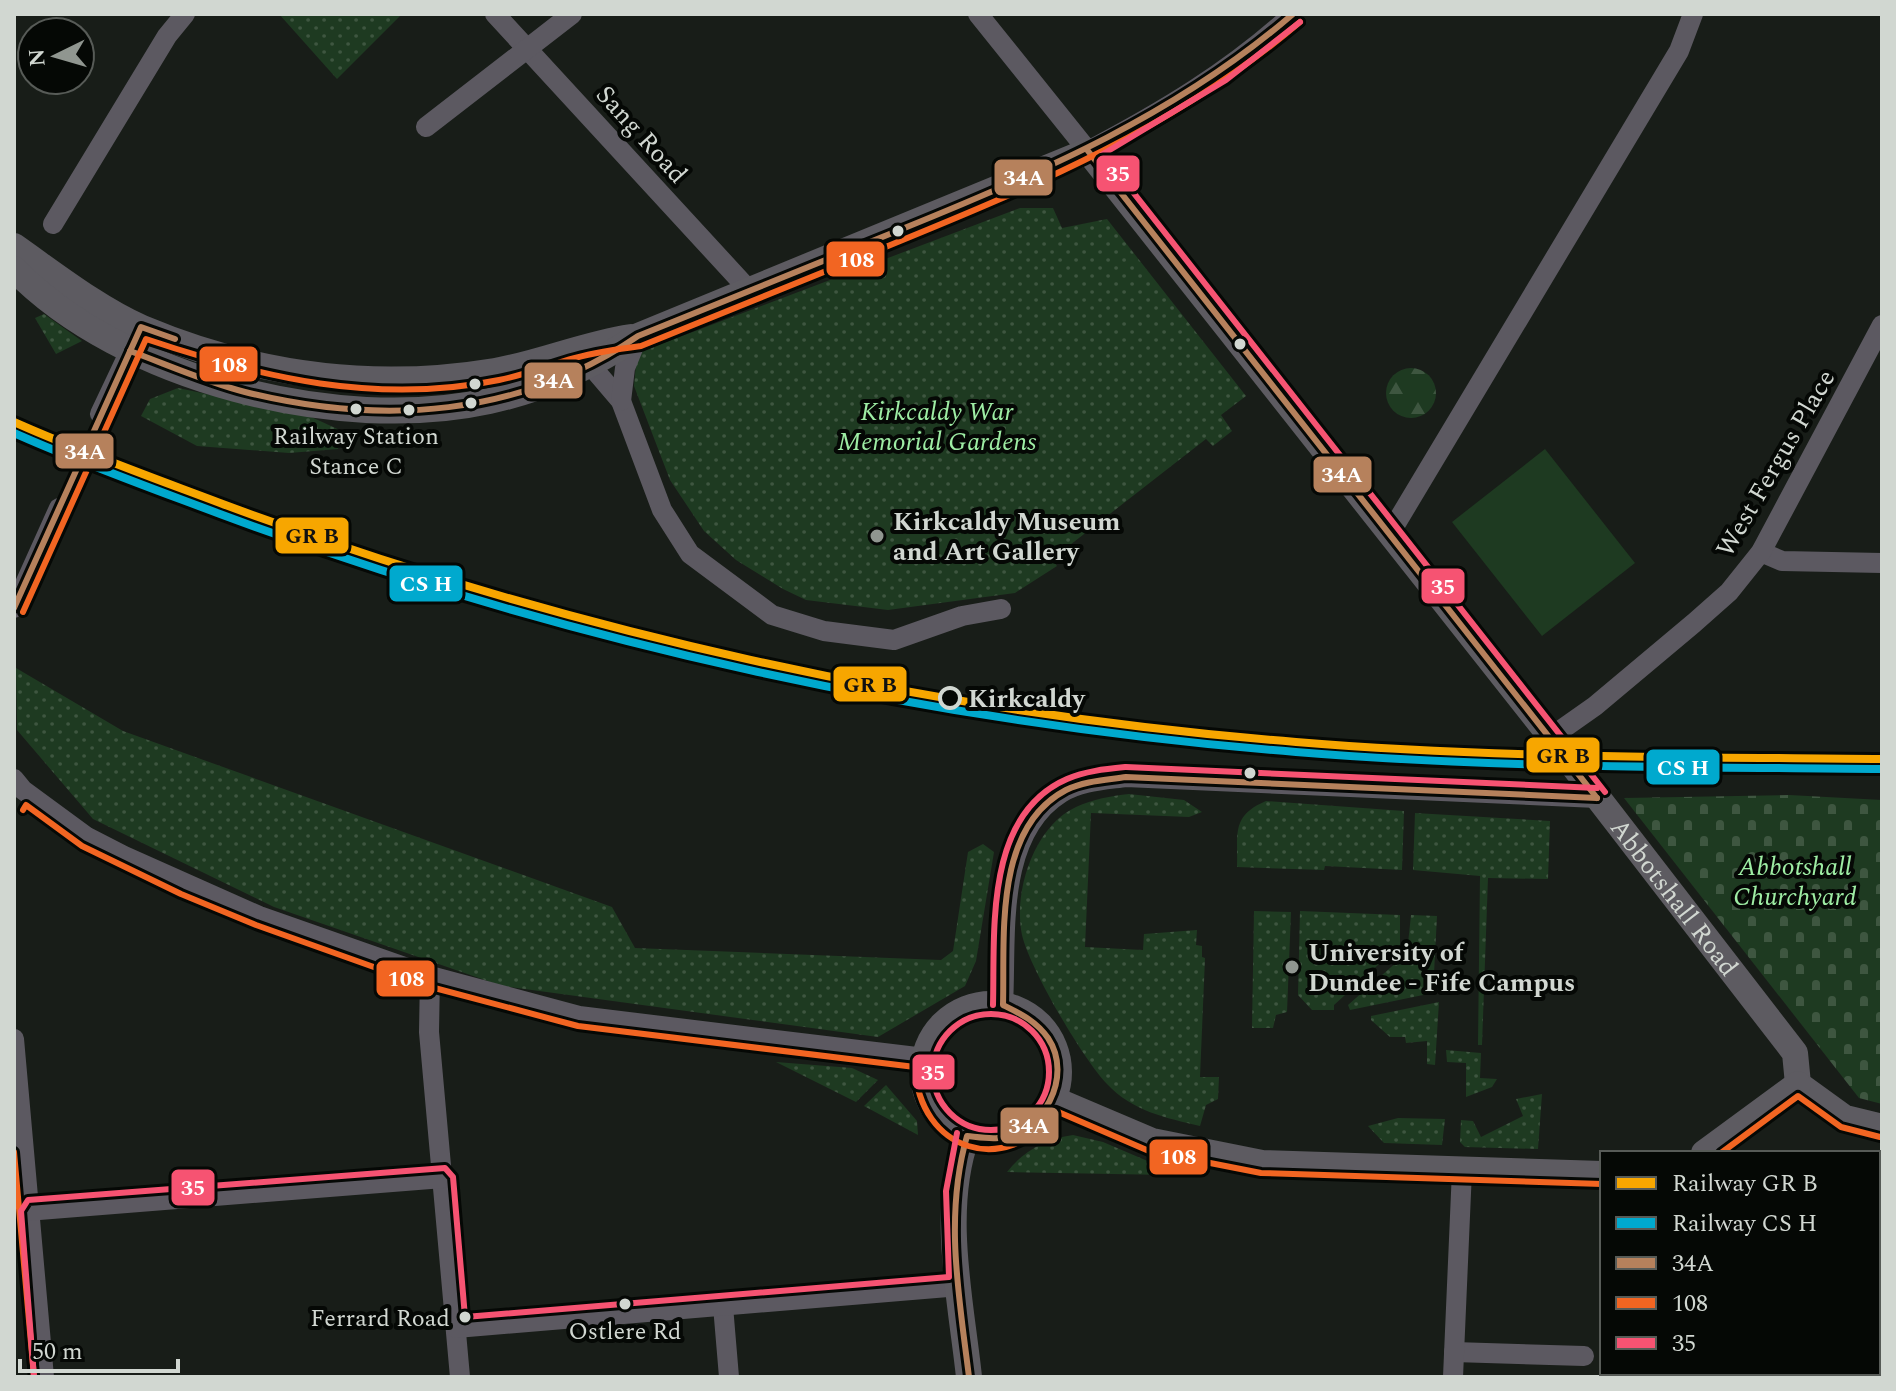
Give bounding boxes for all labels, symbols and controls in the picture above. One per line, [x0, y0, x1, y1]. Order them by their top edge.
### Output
north arrow [16, 16, 96, 96]
text: N [20, 47, 55, 68]
street label: Sang Road [586, 76, 697, 193]
line badge: 35 [1095, 154, 1141, 193]
line badge: 34A [993, 158, 1054, 197]
text: 35 [1106, 158, 1130, 191]
text: 34A [1003, 162, 1045, 195]
unlabelled marker [890, 223, 906, 239]
line badge: 108 [825, 240, 886, 278]
text: 108 [837, 244, 875, 277]
unlabelled marker [1232, 336, 1248, 352]
line badge: 108 [198, 345, 259, 383]
text: 108 [210, 349, 248, 382]
line badge: 34A [523, 361, 584, 400]
street label: West Fergus Place [1706, 362, 1846, 565]
text: 34A [533, 365, 575, 398]
unlabelled marker [467, 376, 483, 392]
park label: Kirkcaldy War Memorial Gardens [838, 392, 1036, 462]
unlabelled marker [463, 395, 479, 411]
marker: Railway Station Stance C [348, 401, 364, 417]
unlabelled marker [401, 402, 417, 418]
place label: Railway Station Stance C [273, 419, 439, 485]
line badge: 34A [54, 432, 115, 470]
text: 34A [64, 436, 106, 469]
line badge: 34A [1312, 455, 1373, 494]
text: 34A [1321, 459, 1363, 492]
place label: Kirkcaldy Museum and Art Gallery [893, 502, 1120, 572]
line badge: GR B [274, 516, 350, 555]
text: GR B [285, 520, 339, 553]
marker: Kirkcaldy Museum and Art Gallery [868, 527, 886, 545]
line badge: CS H [388, 564, 464, 603]
line badge: 35 [1420, 567, 1466, 605]
text: CS H [400, 568, 452, 601]
text: 35 [1431, 571, 1455, 604]
line badge: GR B [832, 665, 908, 703]
text: GR B [843, 669, 897, 702]
place label: Kirkcaldy [968, 679, 1086, 719]
marker: Kirkcaldy [939, 687, 961, 709]
line badge: GR B [1525, 736, 1601, 774]
text: GR B [1536, 740, 1590, 773]
line badge: CS H [1645, 748, 1721, 786]
text: CS H [1657, 752, 1709, 785]
unlabelled marker [1242, 765, 1258, 781]
street label: Abbotshall Road [1600, 810, 1748, 985]
park label: Abbotshall Churchyard [1733, 847, 1857, 917]
place label: University of Dundee - Fife Campus [1308, 933, 1575, 1003]
marker: University of Dundee - Fife Campus [1283, 958, 1301, 976]
line badge: 108 [375, 959, 436, 998]
text: 108 [387, 963, 425, 996]
line badge: 35 [911, 1053, 956, 1091]
text: 35 [921, 1057, 945, 1090]
line badge: 34A [999, 1106, 1060, 1145]
text: 34A [1008, 1110, 1050, 1143]
line badge: 108 [1148, 1138, 1209, 1176]
text: 108 [1159, 1141, 1197, 1174]
legend [1600, 1151, 1880, 1375]
text: Railway GR B [1672, 1166, 1818, 1202]
line badge: 35 [170, 1168, 216, 1207]
text: 35 [181, 1172, 205, 1205]
text: Railway CS H [1672, 1206, 1817, 1242]
text: 34A [1672, 1246, 1714, 1282]
text: 108 [1672, 1286, 1708, 1322]
marker: Ostlere Rd [617, 1296, 633, 1312]
place label: Ferrard Road [310, 1301, 450, 1337]
marker: Ferrard Road [457, 1309, 473, 1325]
place label: Ostlere Rd [568, 1314, 682, 1350]
scale bar [20, 1323, 178, 1373]
text: 35 [1672, 1326, 1696, 1362]
text: 50 m [32, 1334, 83, 1370]

